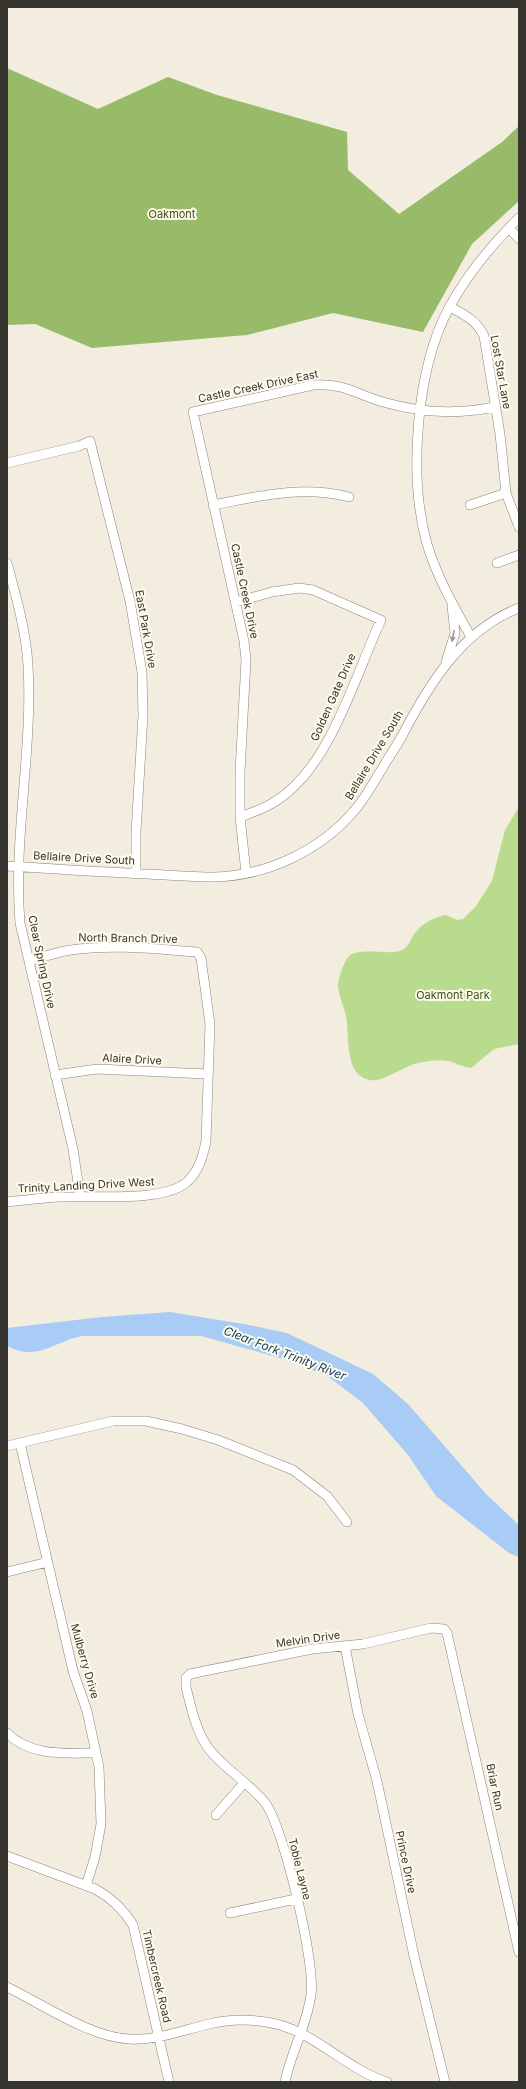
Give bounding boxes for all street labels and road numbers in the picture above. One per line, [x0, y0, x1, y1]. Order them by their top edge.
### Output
street label: Lost Star Lane [488, 334, 514, 410]
street label: Castle Creek Drive East [197, 366, 320, 406]
street label: Castle Creek Drive [228, 542, 262, 640]
street label: East Park Drive [132, 589, 160, 669]
street label: Golden Gate Drive [307, 651, 359, 743]
street label: Bellaire Drive South [342, 708, 406, 802]
street label: Bellaire Drive South [33, 848, 135, 868]
street label: Clear Spring Drive [25, 914, 59, 1010]
street label: North Branch Drive [78, 930, 178, 946]
street label: Alaire Drive [102, 1050, 162, 1068]
street label: Trinity Landing Drive West [17, 1174, 155, 1196]
street label: Mulberry Drive [68, 1622, 102, 1700]
street label: Melvin Drive [275, 1628, 341, 1650]
street label: Briar Run [483, 1762, 507, 1812]
street label: Prince Drive [393, 1829, 419, 1895]
street label: Tobie Layne [286, 1837, 314, 1901]
street label: Timbercreek Road [139, 1928, 175, 2024]

